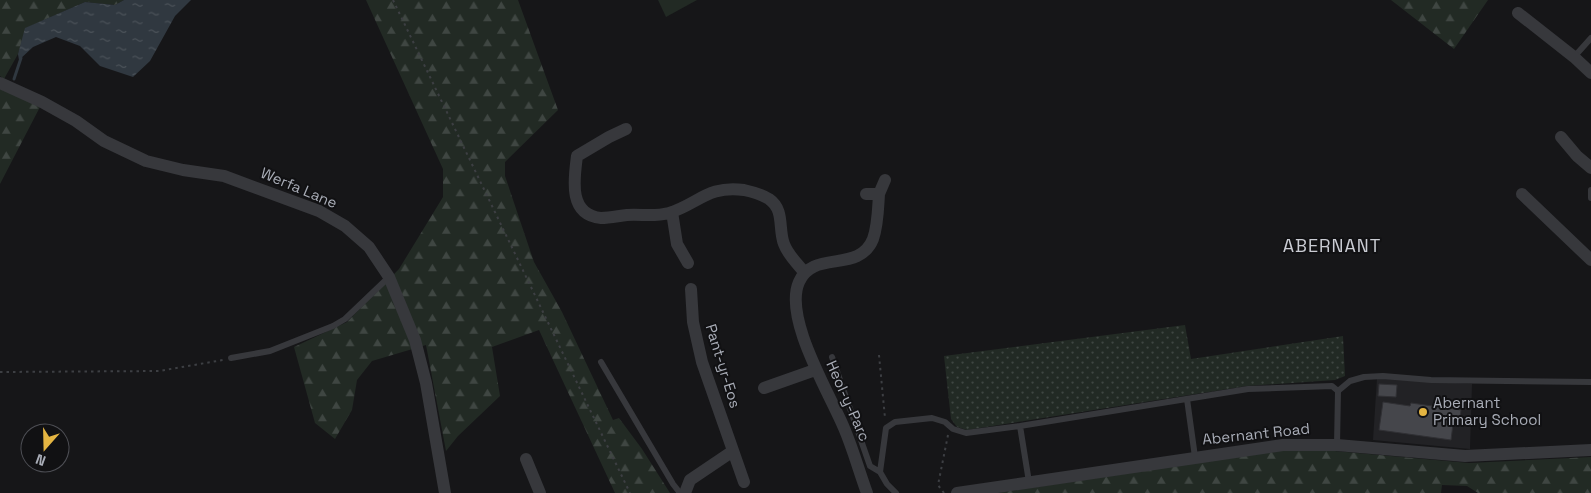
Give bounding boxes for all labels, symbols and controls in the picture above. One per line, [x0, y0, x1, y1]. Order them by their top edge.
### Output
street label: Werfa Lane [258, 163, 340, 212]
district label: ABERNANT [1283, 234, 1381, 257]
street label: Pant-yr-Eos [702, 322, 745, 410]
street label: Heol-y-Parc [822, 358, 875, 444]
place label: Abernant Primary School [1433, 393, 1541, 429]
marker: Abernant Primary School [1417, 406, 1429, 418]
street label: Abernant Road [1201, 418, 1311, 449]
north arrow [20, 423, 70, 473]
text: N [33, 450, 48, 470]

